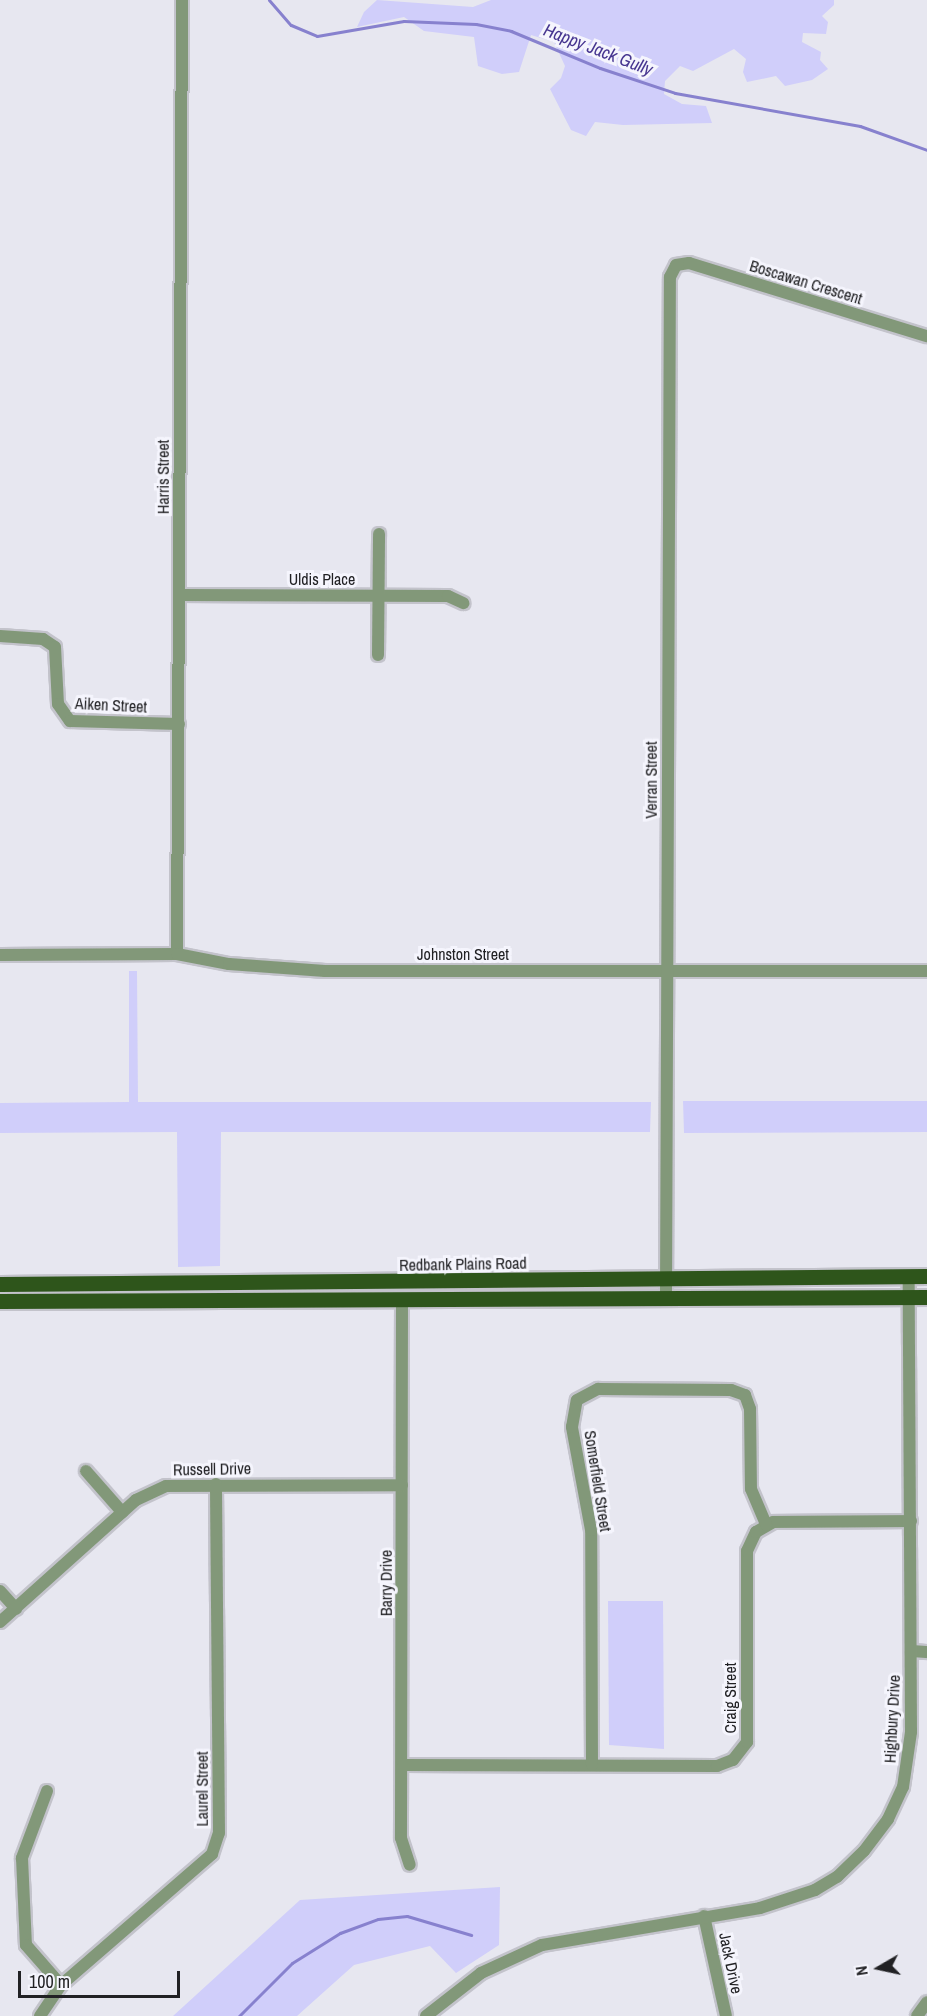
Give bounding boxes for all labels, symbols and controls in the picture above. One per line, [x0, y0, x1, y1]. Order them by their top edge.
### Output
water label: Happy Jack Gully [541, 19, 655, 81]
street label: Boscawan Crescent [747, 256, 865, 308]
street label: Harris Street [153, 440, 173, 514]
street label: Uldis Place [289, 569, 355, 589]
street label: Aiken Street [74, 694, 148, 716]
street label: Verran Street [641, 741, 661, 819]
street label: Johnston Street [417, 944, 509, 964]
street label: Redbank Plains Road [399, 1253, 527, 1275]
street label: Somerfield Street [581, 1429, 615, 1533]
street label: Russell Drive [173, 1459, 251, 1479]
street label: Barry Drive [376, 1550, 396, 1616]
street label: Craig Street [720, 1663, 740, 1733]
street label: Highbury Drive [880, 1674, 904, 1764]
street label: Laurel Street [192, 1751, 212, 1827]
street label: Jack Drive [715, 1931, 747, 1995]
north arrow [849, 1938, 909, 1998]
scale bar [21, 1959, 183, 1997]
text: N [850, 1964, 873, 1977]
text: 100 m [29, 1969, 70, 1994]

